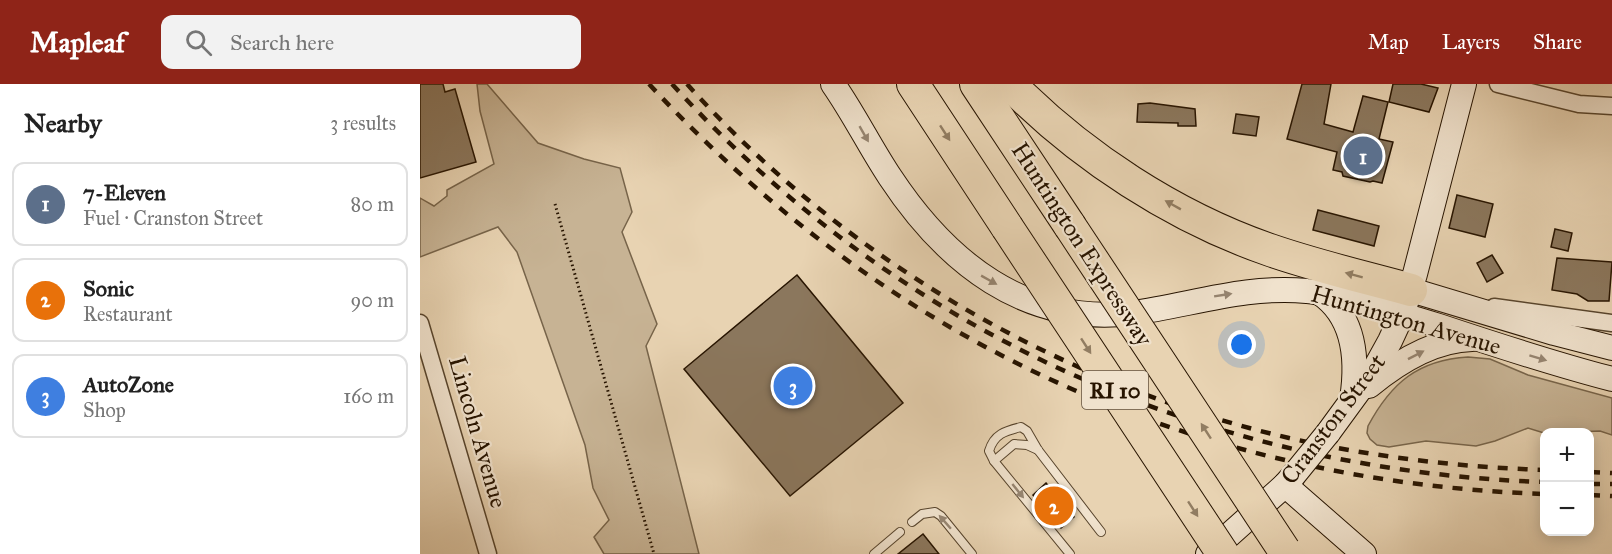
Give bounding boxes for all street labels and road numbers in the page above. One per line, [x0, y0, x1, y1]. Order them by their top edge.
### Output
street label: Huntington Expressway [1005, 136, 1160, 352]
street label: Huntington Avenue [1307, 279, 1505, 361]
street label: Cranston Street [1274, 347, 1392, 490]
street label: Lincoln Avenue [442, 353, 514, 511]
road number: RI 10 [1082, 371, 1148, 409]

